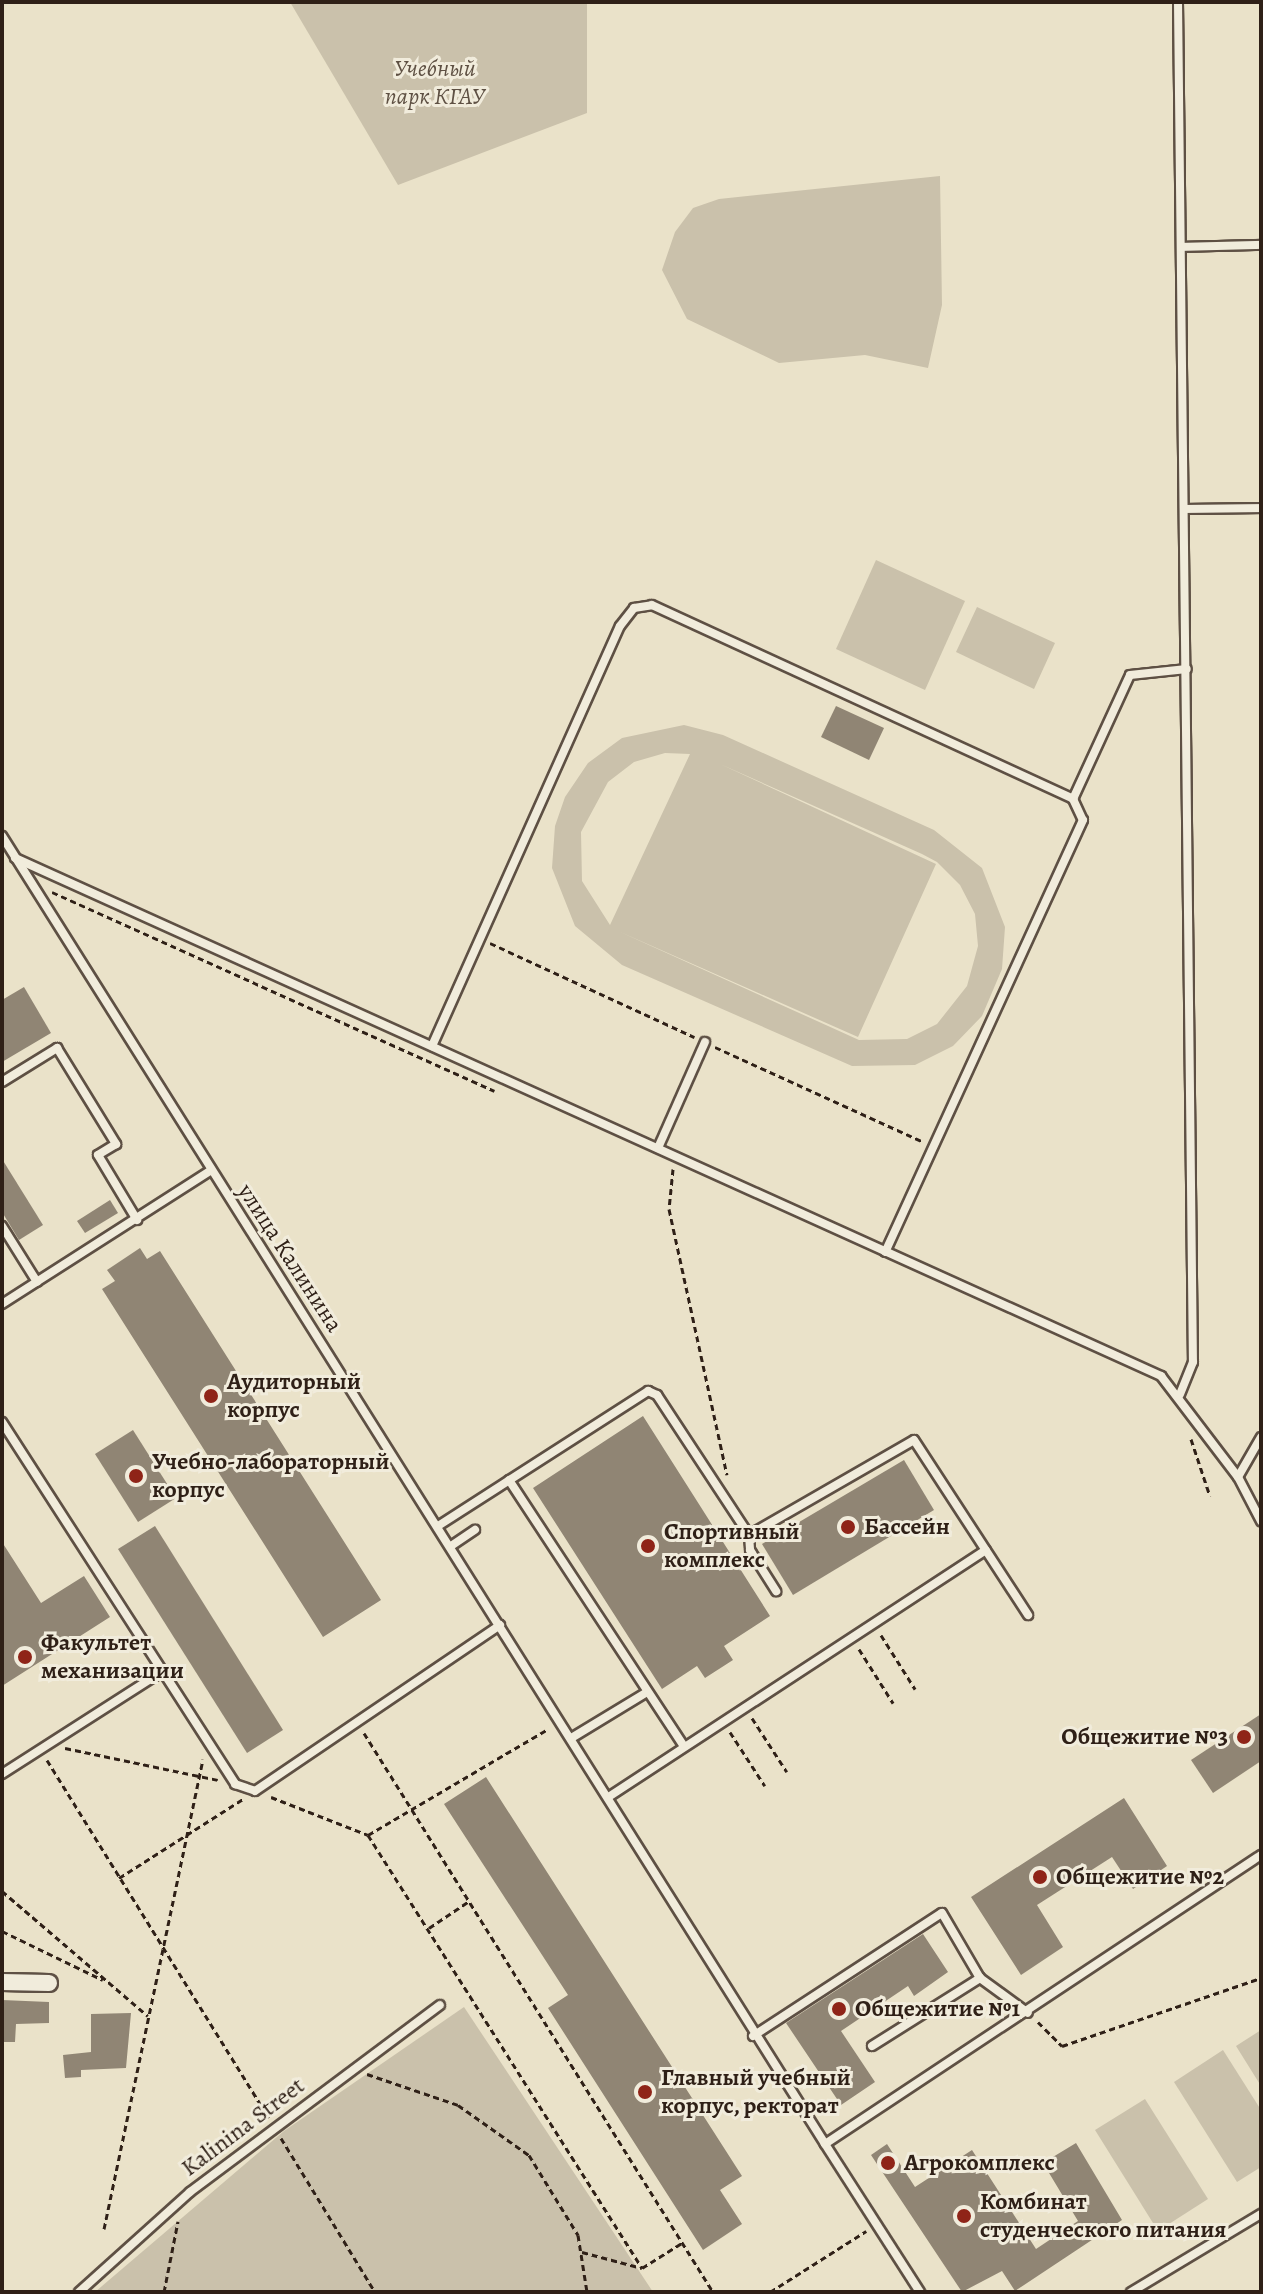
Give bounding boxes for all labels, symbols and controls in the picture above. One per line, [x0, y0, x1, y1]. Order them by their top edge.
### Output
park label: Учебный парк КГАУ [385, 55, 485, 111]
street label: улица Калинина [231, 1178, 349, 1338]
place label: Аудиторный корпус [227, 1368, 361, 1424]
marker: Аудиторный корпус [202, 1387, 220, 1405]
place label: Учебно-лабораторный корпус [152, 1448, 389, 1504]
marker: Учебно-лабораторный корпус [127, 1467, 145, 1485]
place label: Бассейн [864, 1513, 950, 1541]
place label: Спортивный комплекс [664, 1518, 800, 1574]
marker: Бассейн [839, 1518, 857, 1536]
marker: Спортивный комплекс [639, 1537, 657, 1555]
place label: Факультет механизации [41, 1629, 184, 1685]
marker: Факультет механизации [16, 1648, 34, 1666]
place label: Общежитие №3 [1061, 1723, 1228, 1751]
marker: Общежитие №3 [1235, 1728, 1253, 1746]
place label: Общежитие №2 [1056, 1863, 1224, 1891]
marker: Общежитие №2 [1031, 1868, 1049, 1886]
place label: Общежитие №1 [855, 1995, 1020, 2023]
marker: Общежитие №1 [830, 2000, 848, 2018]
place label: Главный учебный корпус, ректорат [661, 2064, 851, 2120]
street label: Kalinina Street [176, 2071, 310, 2183]
marker: Главный учебный корпус, ректорат [636, 2083, 654, 2101]
place label: Агрокомплекс [904, 2149, 1055, 2177]
marker: Агрокомплекс [879, 2154, 897, 2172]
place label: Комбинат студенческого питания [980, 2188, 1226, 2244]
marker: Комбинат студенческого питания [955, 2207, 973, 2225]

